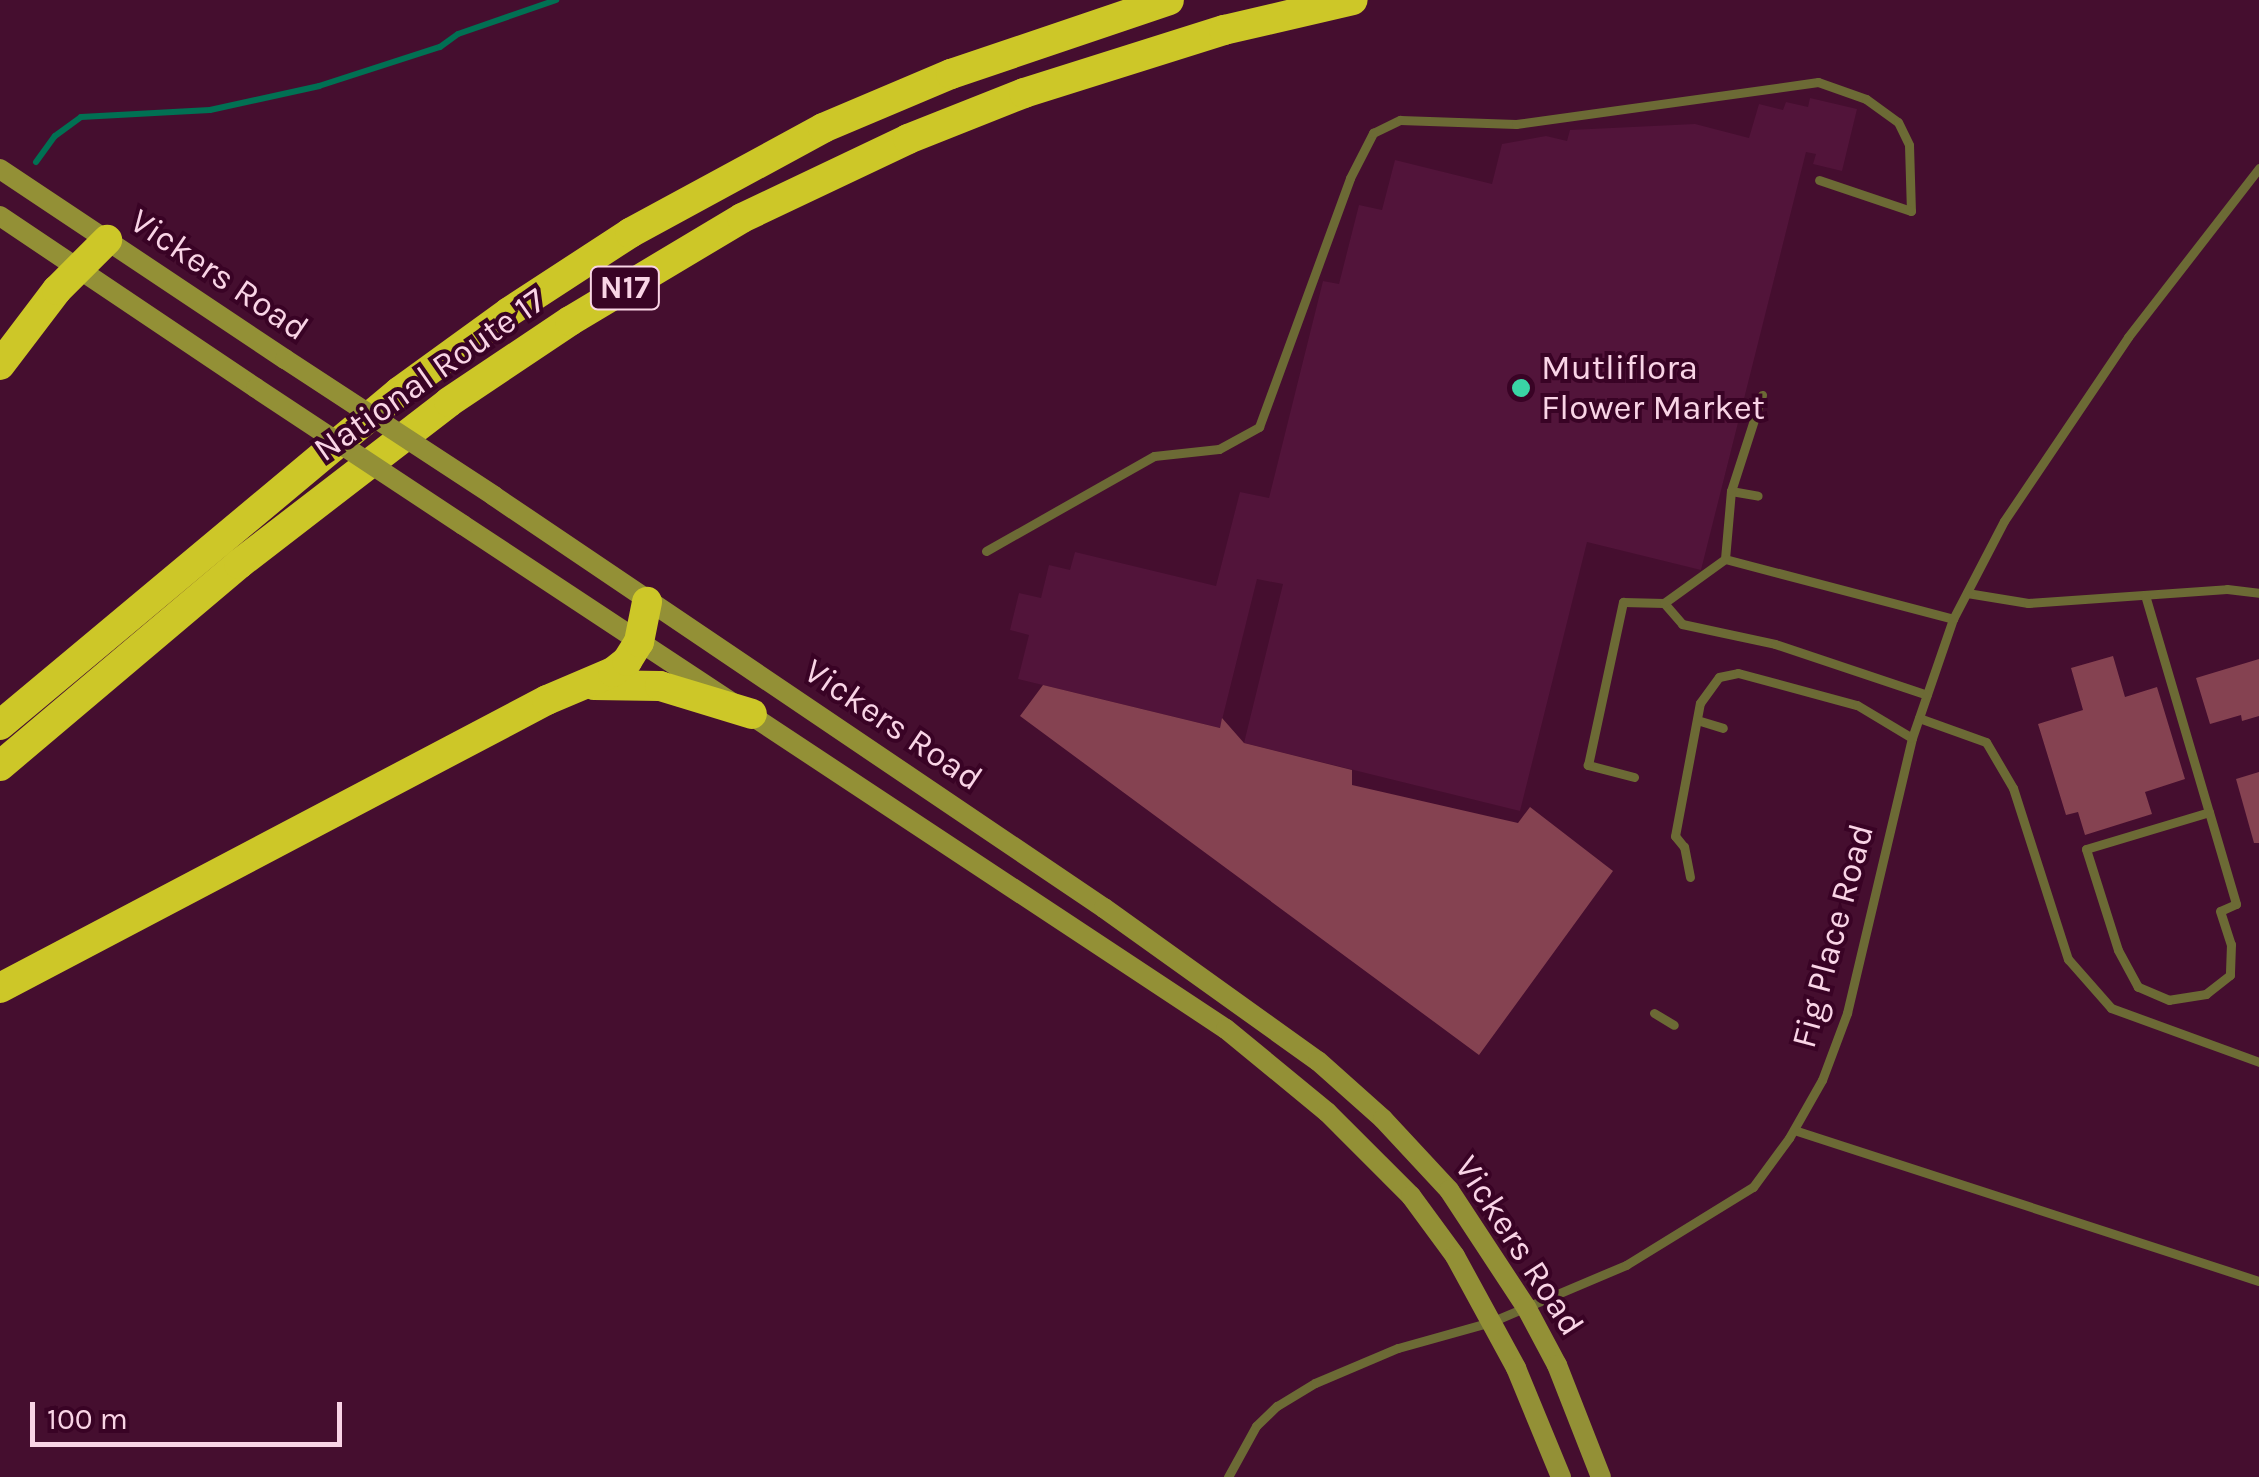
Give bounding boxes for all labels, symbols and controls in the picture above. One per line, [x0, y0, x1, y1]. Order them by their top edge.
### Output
street label: Vickers Road [122, 200, 316, 350]
road number: N17 [588, 261, 662, 315]
street label: National Route 17 [306, 279, 554, 471]
place label: Mutliflora Flower Market [1541, 347, 1765, 429]
marker: Mutliflora Flower Market [1510, 377, 1532, 399]
street label: Vickers Road [796, 650, 990, 800]
street label: Fig Place Road [1783, 819, 1883, 1053]
street label: Vickers Road [1445, 1148, 1593, 1344]
scale bar [35, 1382, 348, 1444]
text: 100 m [47, 1401, 128, 1437]

